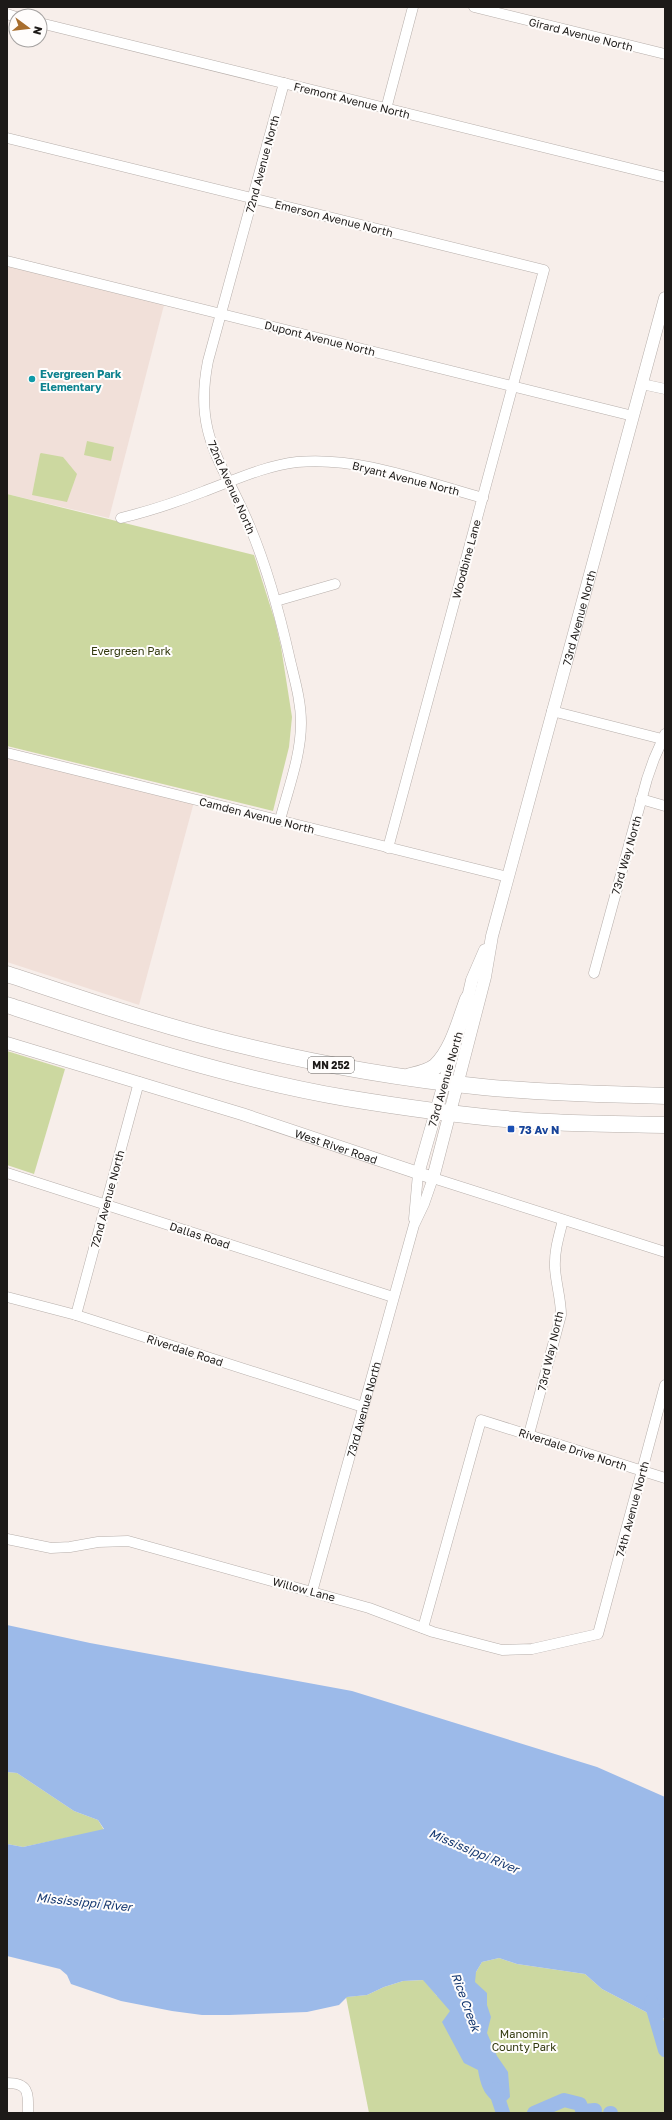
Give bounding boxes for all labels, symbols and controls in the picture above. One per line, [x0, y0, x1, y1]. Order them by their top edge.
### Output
north arrow [8, 8, 48, 48]
street label: Girard Avenue North [528, 15, 634, 53]
text: N [31, 25, 46, 36]
street label: Fremont Avenue North [292, 79, 412, 121]
street label: 72nd Avenue North [243, 114, 281, 214]
street label: Emerson Avenue North [274, 197, 394, 239]
street label: Dupont Avenue North [263, 318, 377, 358]
place label: Evergreen Park Elementary [40, 367, 122, 393]
marker: Evergreen Park Elementary [27, 374, 37, 384]
street label: 72nd Avenue North [206, 438, 258, 536]
street label: Bryant Avenue North [351, 458, 461, 498]
street label: Woodbine Lane [449, 518, 483, 600]
street label: 73rd Avenue North [559, 569, 597, 667]
park label: Evergreen Park [91, 644, 171, 657]
street label: Camden Avenue North [198, 794, 316, 836]
street label: 73rd Way North [609, 814, 643, 896]
street label: 73rd Avenue North [425, 1030, 465, 1128]
road number: MN 252 [308, 1057, 354, 1073]
place label: 73 Av N [519, 1123, 559, 1136]
marker: 73 Av N [506, 1124, 516, 1134]
street label: West River Road [293, 1126, 379, 1165]
street label: 72nd Avenue North [88, 1149, 126, 1249]
street label: Dallas Road [168, 1219, 232, 1251]
street label: 73rd Way North [534, 1310, 566, 1392]
street label: Riverdale Road [145, 1332, 225, 1368]
street label: 73rd Avenue North [343, 1360, 382, 1458]
street label: Riverdale Drive North [517, 1425, 629, 1473]
street label: 74th Avenue North [613, 1460, 651, 1558]
street label: Willow Lane [271, 1574, 337, 1604]
water label: Mississippi River [427, 1825, 523, 1878]
water label: Mississippi River [36, 1890, 135, 1915]
water label: Rice Creek [448, 1971, 484, 2035]
park label: Manomin County Park [492, 2027, 556, 2053]

